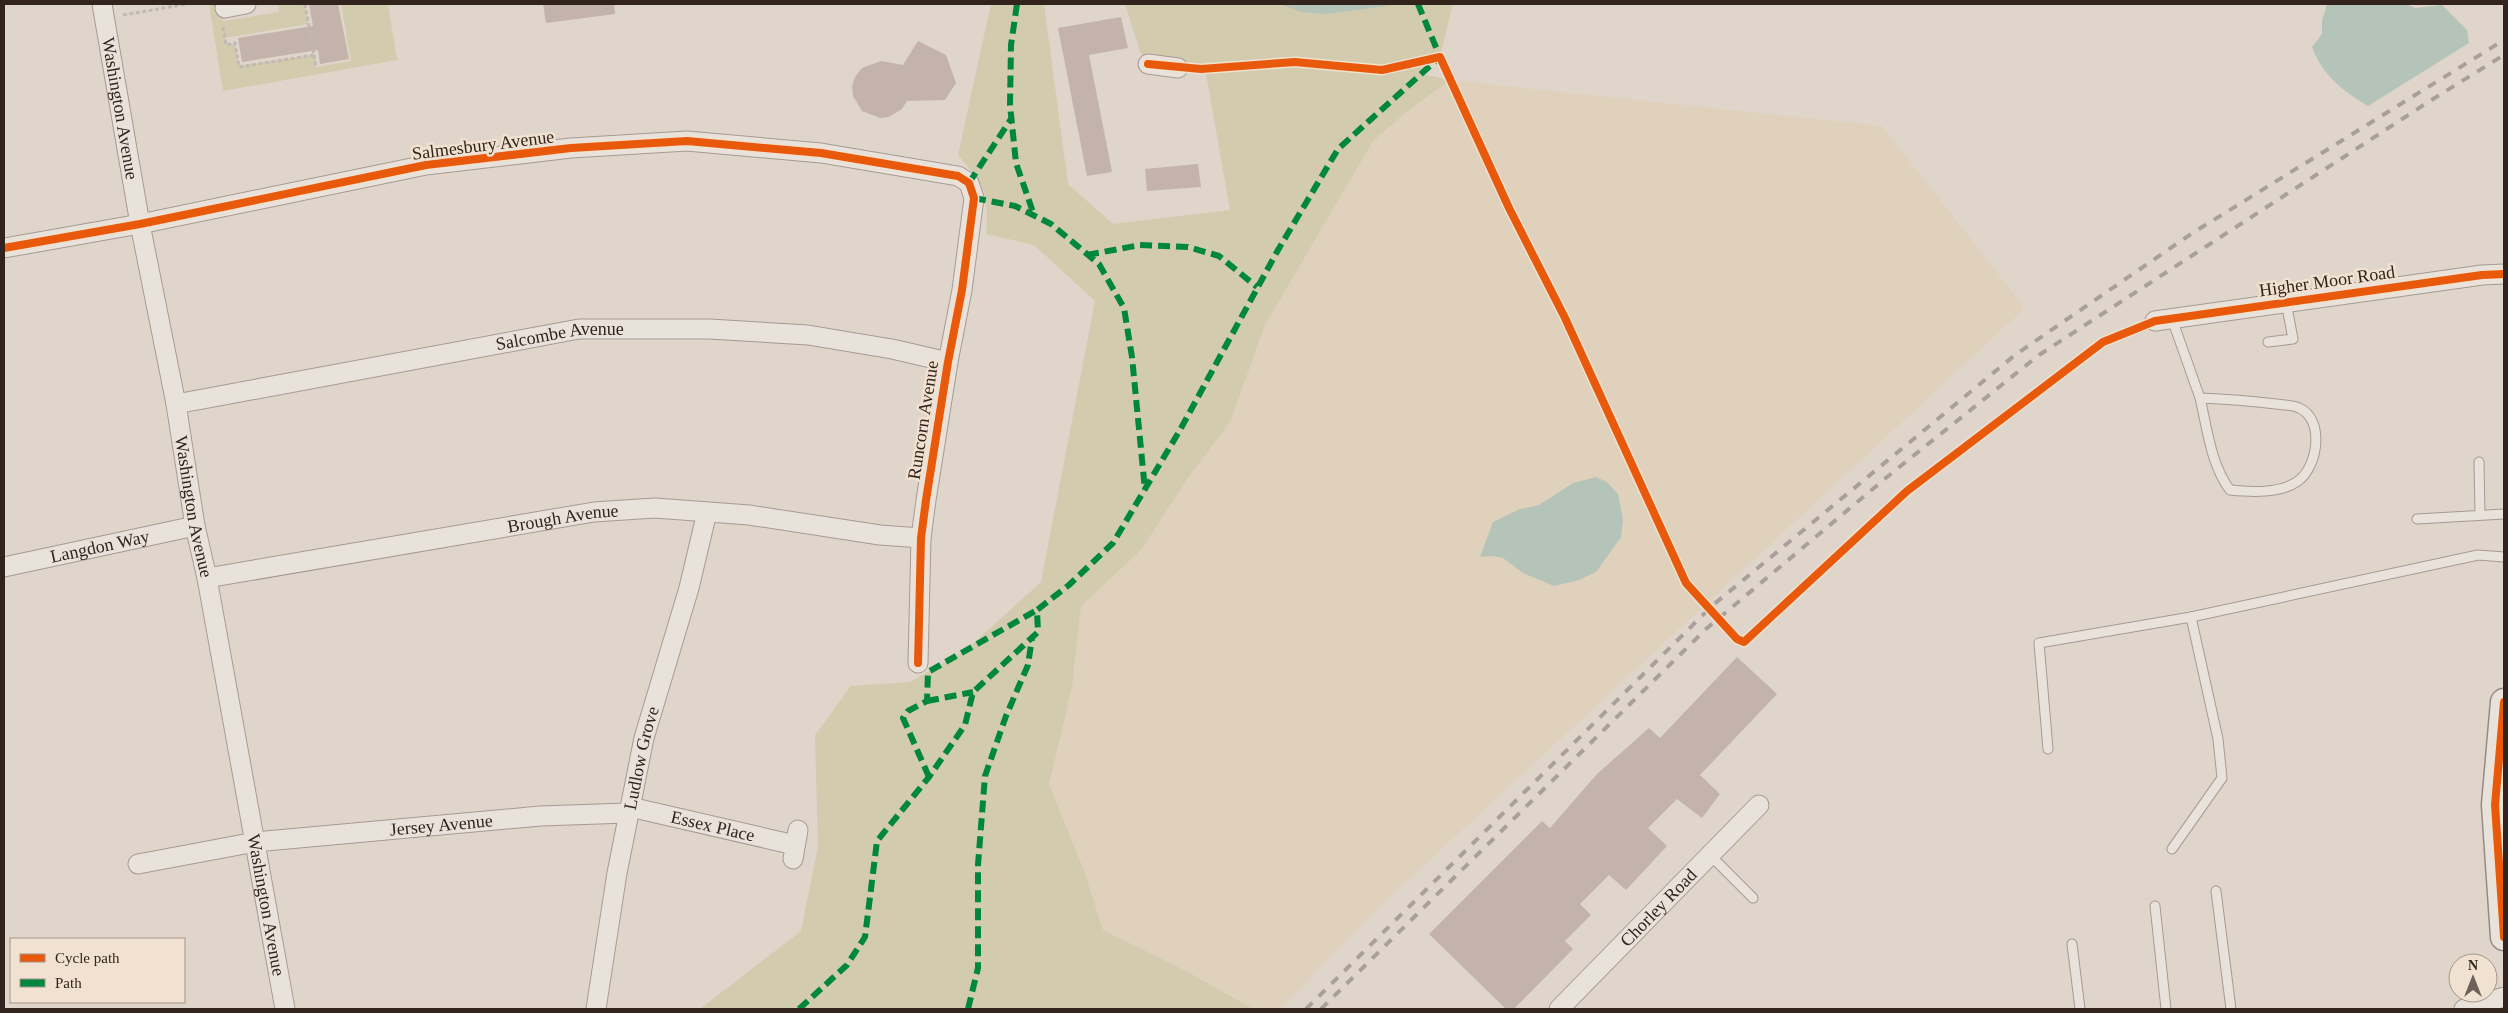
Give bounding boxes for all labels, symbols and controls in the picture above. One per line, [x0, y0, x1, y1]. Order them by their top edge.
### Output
street label: Washington Avenue [98, 36, 142, 181]
street label: Salmesbury Avenue [411, 126, 555, 164]
street label: Higher Moor Road [2258, 262, 2396, 300]
street label: Salcombe Avenue [494, 319, 624, 354]
street label: Runcorn Avenue [904, 359, 942, 481]
street label: Washington Avenue [171, 434, 217, 580]
street label: Brough Avenue [506, 500, 619, 537]
street label: Langdon Way [48, 526, 151, 567]
street label: Ludlow Grove [620, 704, 663, 812]
street label: Essex Place [669, 807, 757, 845]
street label: Jersey Avenue [389, 810, 493, 840]
street label: Washington Avenue [244, 832, 289, 978]
street label: Chorley Road [1616, 865, 1701, 951]
legend [10, 938, 185, 1003]
text: Cycle path [55, 950, 120, 966]
north arrow [2448, 953, 2498, 1003]
text: N [2468, 958, 2478, 973]
text: Path [55, 975, 82, 991]

